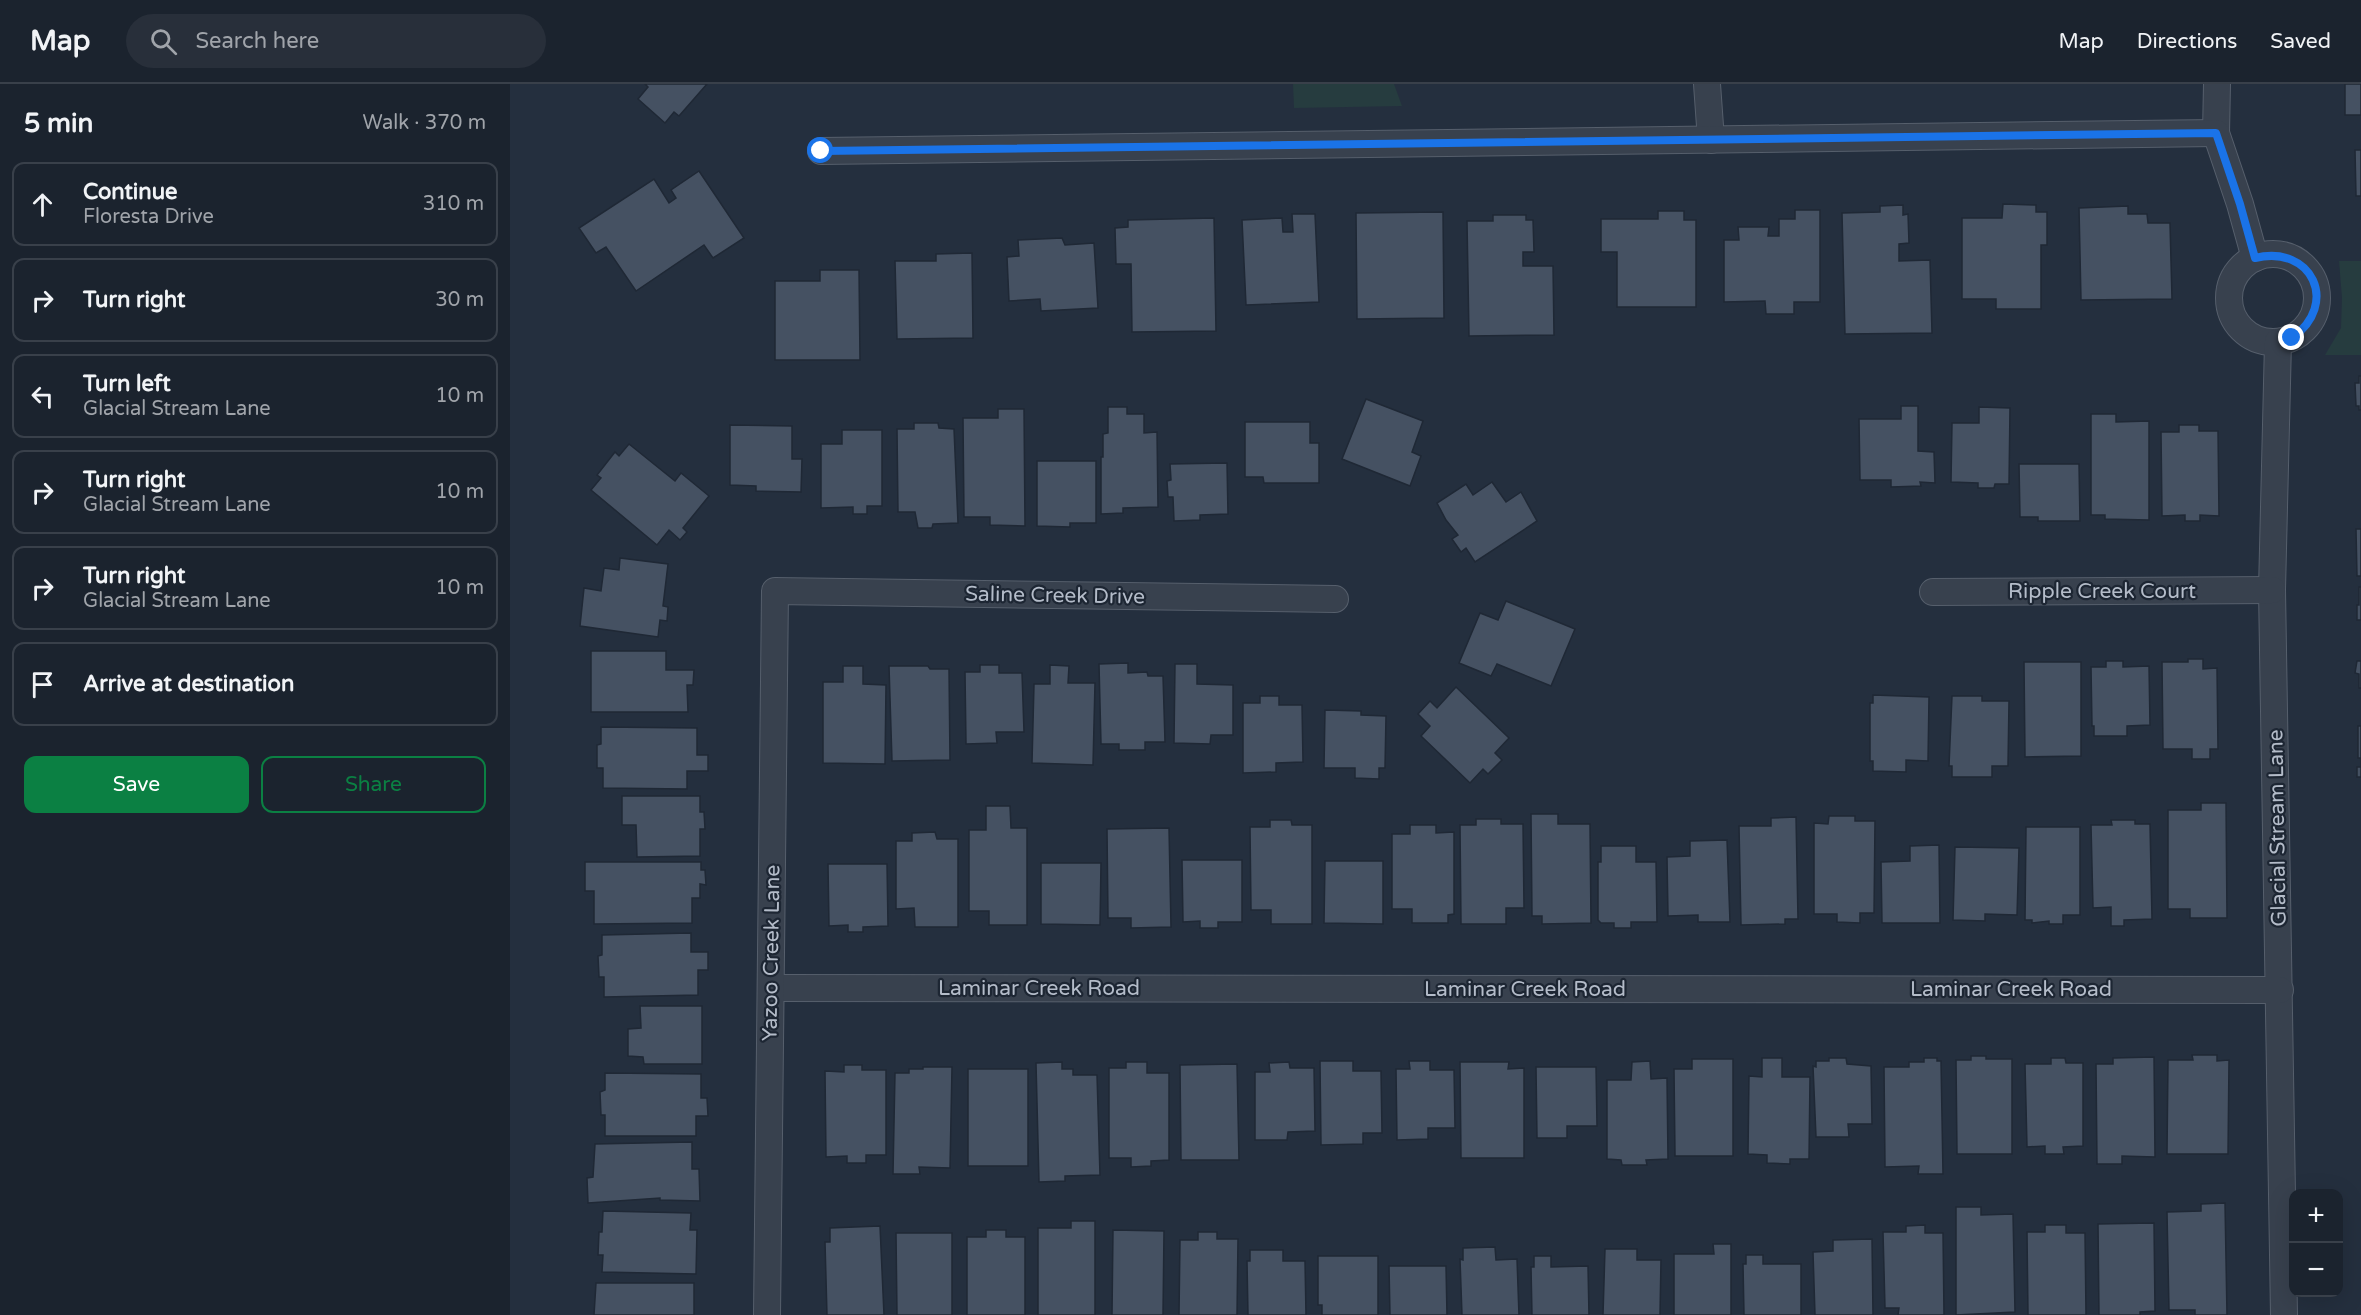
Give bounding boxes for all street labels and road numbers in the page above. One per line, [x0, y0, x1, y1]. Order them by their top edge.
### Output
street label: Ripple Creek Court [2008, 579, 2196, 604]
street label: Saline Creek Drive [965, 581, 1145, 610]
street label: Glacial Stream Lane [2263, 729, 2292, 927]
street label: Yazoo Creek Lane [757, 864, 786, 1041]
street label: Laminar Creek Road [938, 976, 1140, 1001]
street label: Laminar Creek Road [1424, 977, 1626, 1002]
street label: Laminar Creek Road [1910, 977, 2112, 1002]

